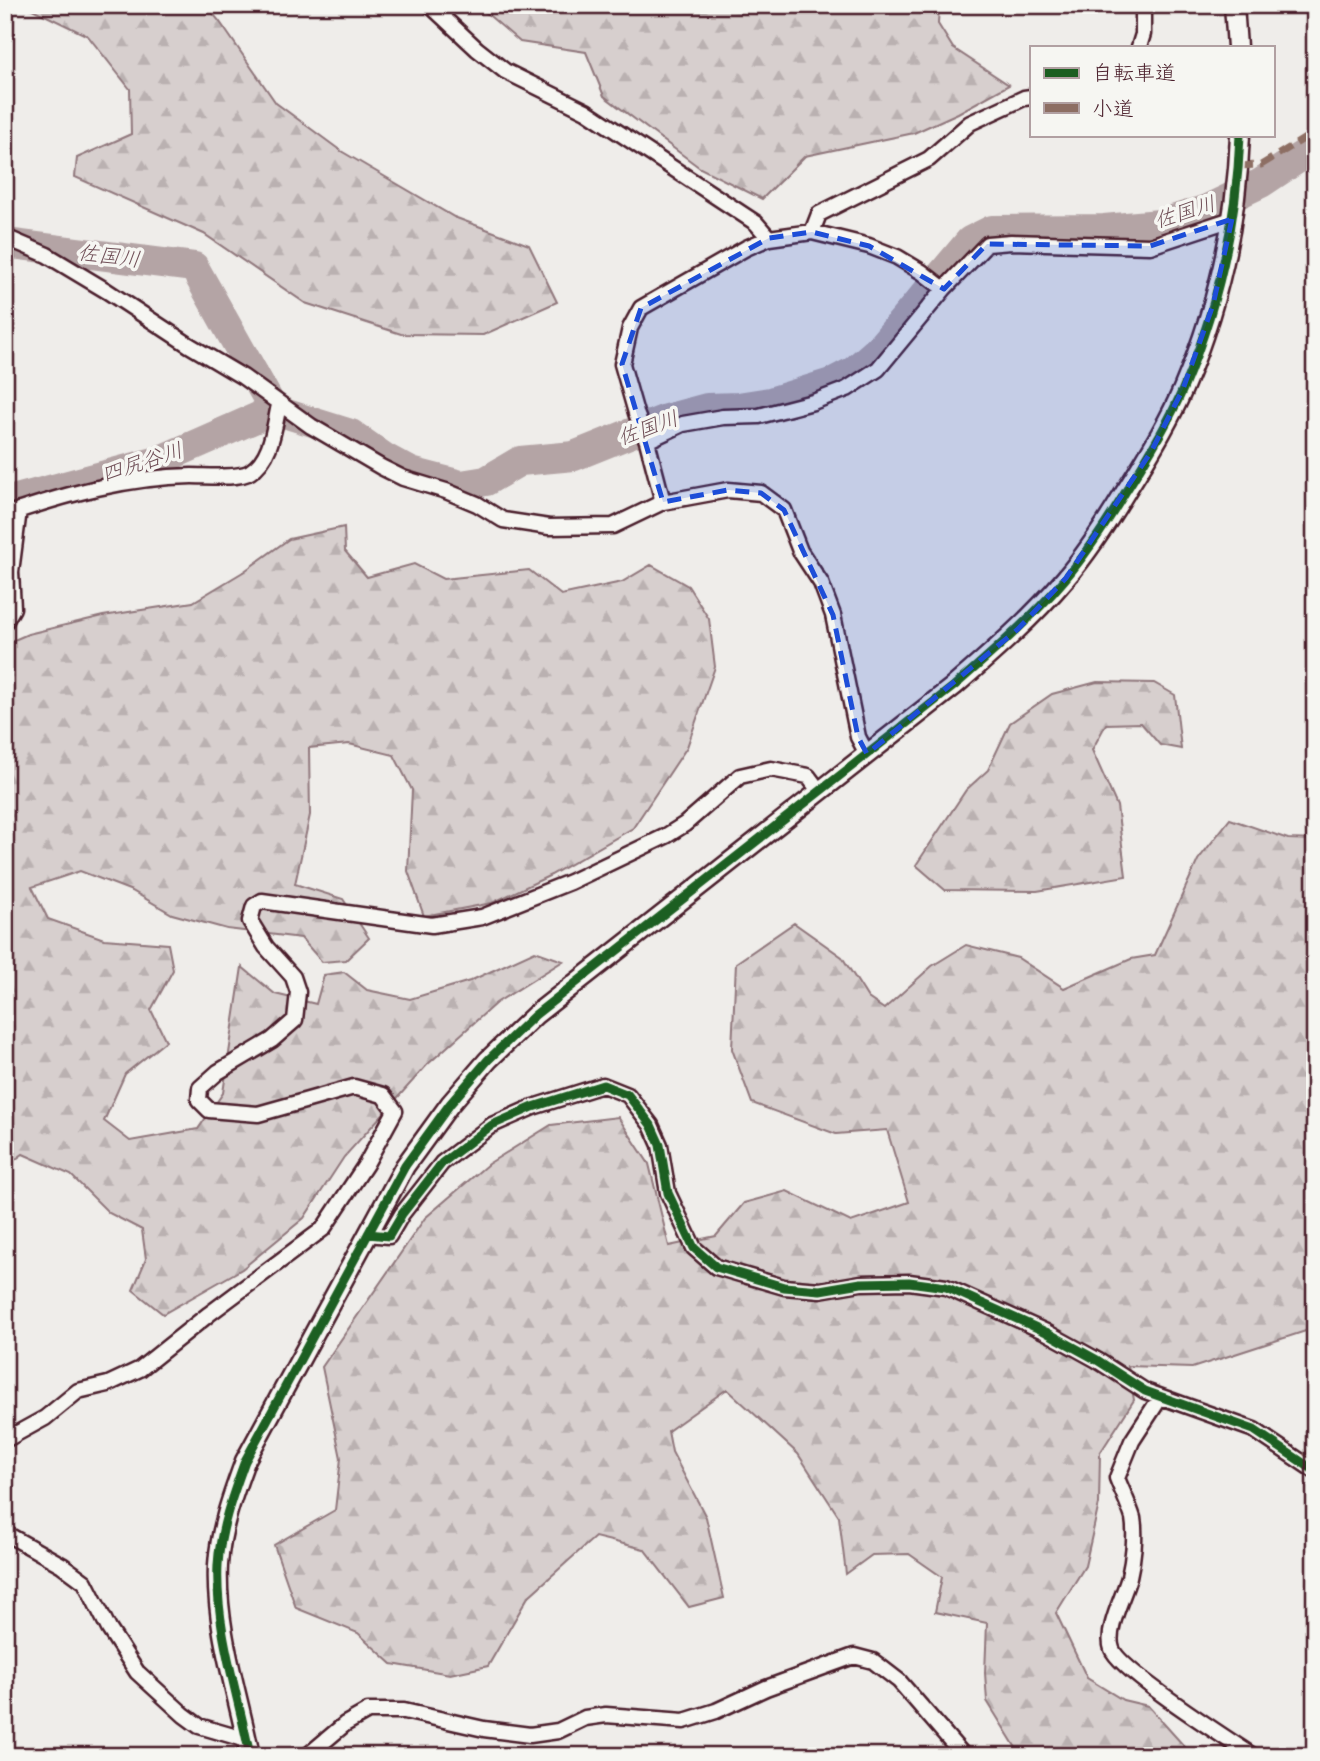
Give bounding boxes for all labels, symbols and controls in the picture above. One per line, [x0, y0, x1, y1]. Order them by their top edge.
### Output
legend [1030, 46, 1274, 136]
text: 自転車道 [1092, 58, 1176, 91]
text: 小道 [1092, 94, 1134, 127]
water label: 佐国川 [1150, 188, 1220, 238]
water label: 佐国川 [76, 237, 142, 278]
water label: 佐国川 [613, 403, 684, 456]
water label: 四尻谷川 [97, 435, 188, 492]

